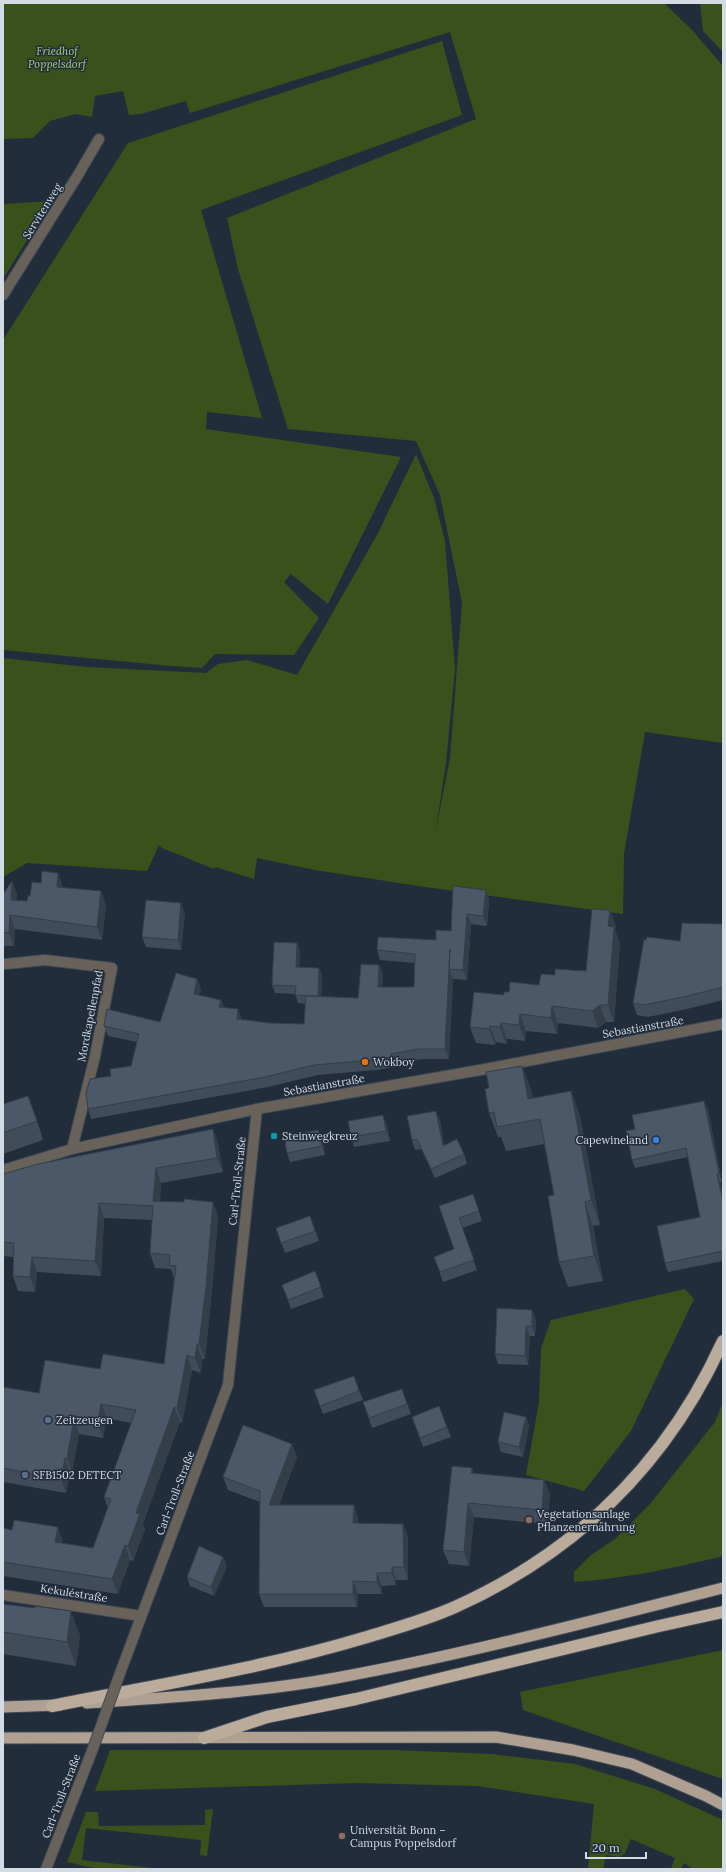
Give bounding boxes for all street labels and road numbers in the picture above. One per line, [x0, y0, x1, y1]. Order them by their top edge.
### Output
street label: Servitenweg [19, 180, 65, 242]
street label: Mordkapellenpfad [74, 969, 106, 1063]
street label: Sebastianstraße [601, 1013, 685, 1041]
street label: Sebastianstraße [282, 1071, 366, 1099]
street label: Carl-Troll-Straße [225, 1136, 249, 1226]
street label: Carl-Troll-Straße [152, 1449, 198, 1537]
street label: Kekuléstraße [39, 1581, 109, 1605]
street label: Carl-Troll-Straße [38, 1752, 84, 1840]

